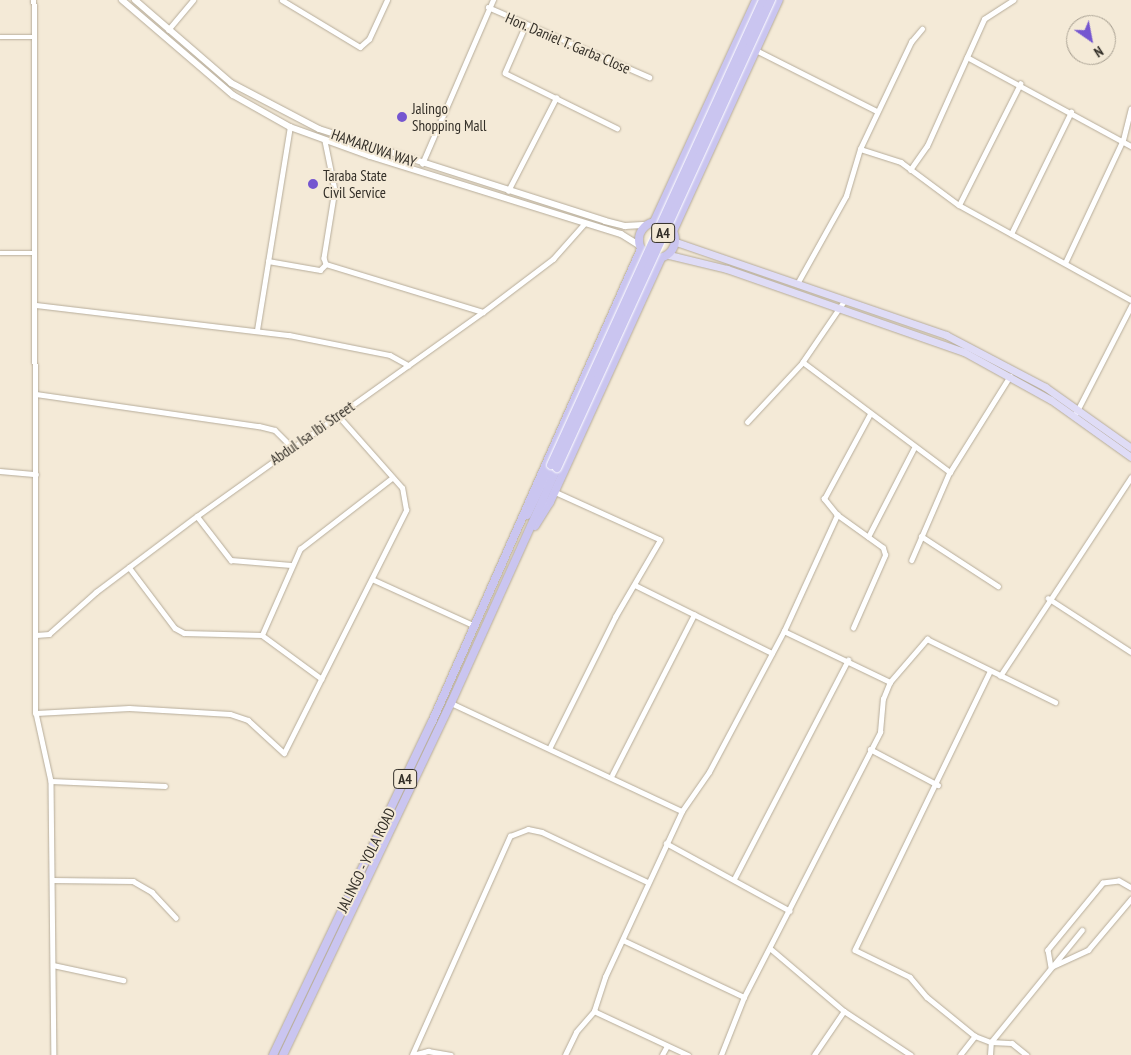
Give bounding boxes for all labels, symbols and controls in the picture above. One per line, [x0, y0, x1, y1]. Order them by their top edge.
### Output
street label: Hon. Daniel T. Garba Close [502, 8, 634, 78]
north arrow [1066, 15, 1116, 65]
text: N [1091, 42, 1107, 61]
place label: Jalingo Shopping Mall [412, 99, 487, 134]
marker: Jalingo Shopping Mall [396, 111, 408, 123]
street label: HAMARUWA WAY [329, 125, 419, 171]
place label: Taraba State Civil Service [323, 166, 387, 201]
marker: Taraba State Civil Service [307, 178, 319, 190]
road number: A4 [650, 222, 676, 244]
street label: Abdul Isa Ibi Street [266, 397, 358, 469]
road number: A4 [392, 768, 418, 791]
street label: JALINGO - YOLA ROAD [333, 804, 399, 916]

